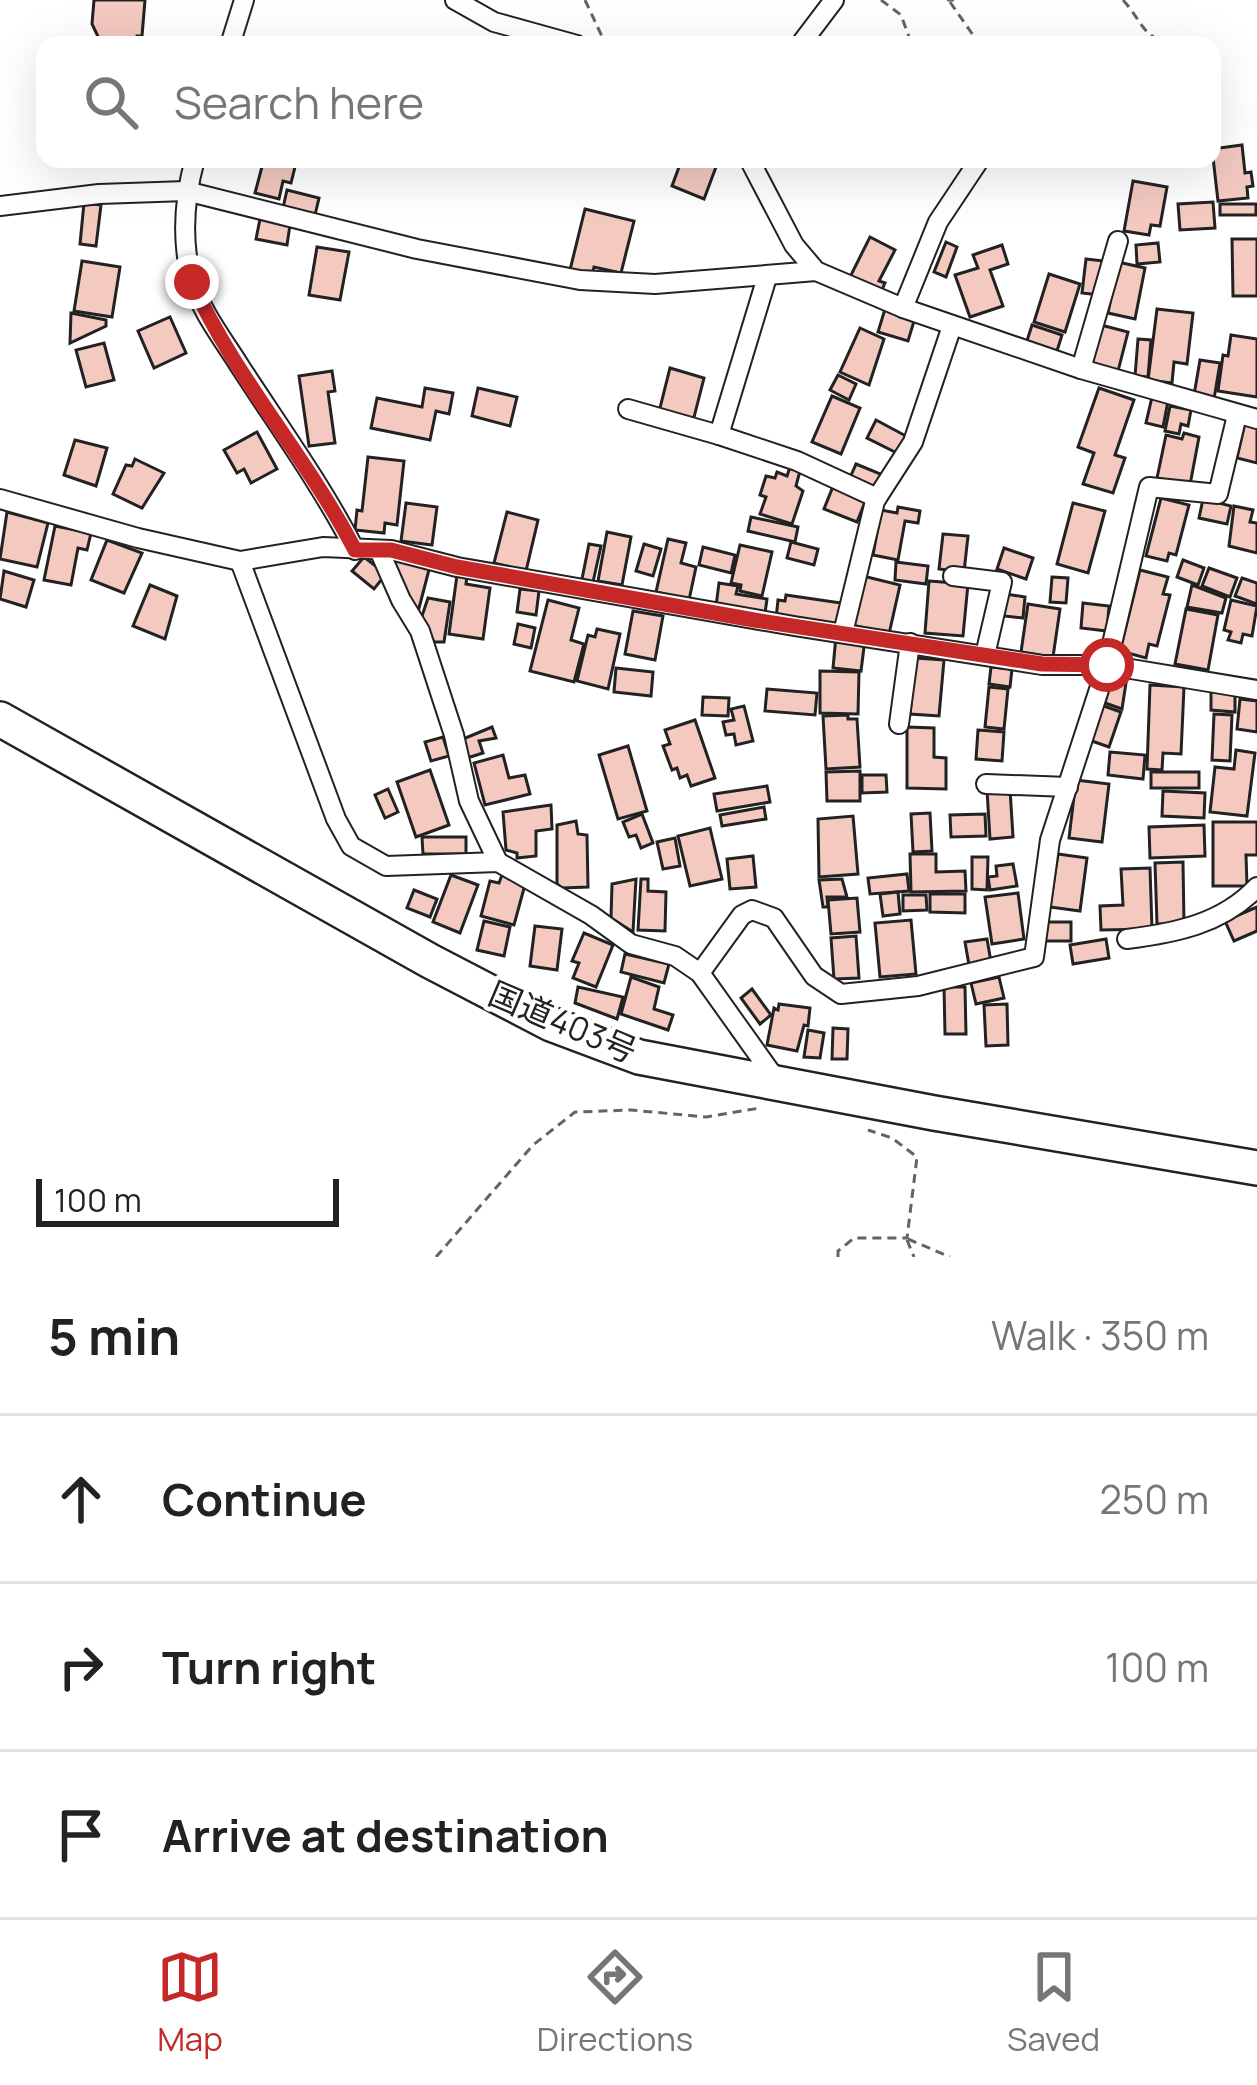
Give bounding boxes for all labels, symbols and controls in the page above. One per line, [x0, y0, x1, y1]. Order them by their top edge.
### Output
search box [36, 36, 1221, 168]
icon: search [78, 69, 144, 135]
text: Search here [174, 71, 424, 133]
route end [165, 255, 219, 309]
route start [1080, 638, 1134, 692]
street label: 国道403号 [482, 970, 644, 1073]
scale bar [36, 1173, 339, 1226]
text: 100 m [54, 1177, 142, 1222]
text: 5 min [48, 1301, 180, 1370]
text: Walk · 350 m [991, 1308, 1209, 1362]
icon: ahead [48, 1466, 114, 1532]
text: Continue [162, 1468, 367, 1530]
text: 250 m [1100, 1472, 1209, 1526]
icon: right [48, 1634, 114, 1700]
text: Turn right [162, 1636, 376, 1698]
text: 100 m [1105, 1640, 1209, 1694]
icon: arrive [48, 1802, 114, 1868]
text: Arrive at destination [162, 1804, 609, 1866]
tab: Map [157, 1944, 223, 2061]
tab: Directions [537, 1944, 693, 2061]
tab: Saved [1007, 1944, 1100, 2061]

